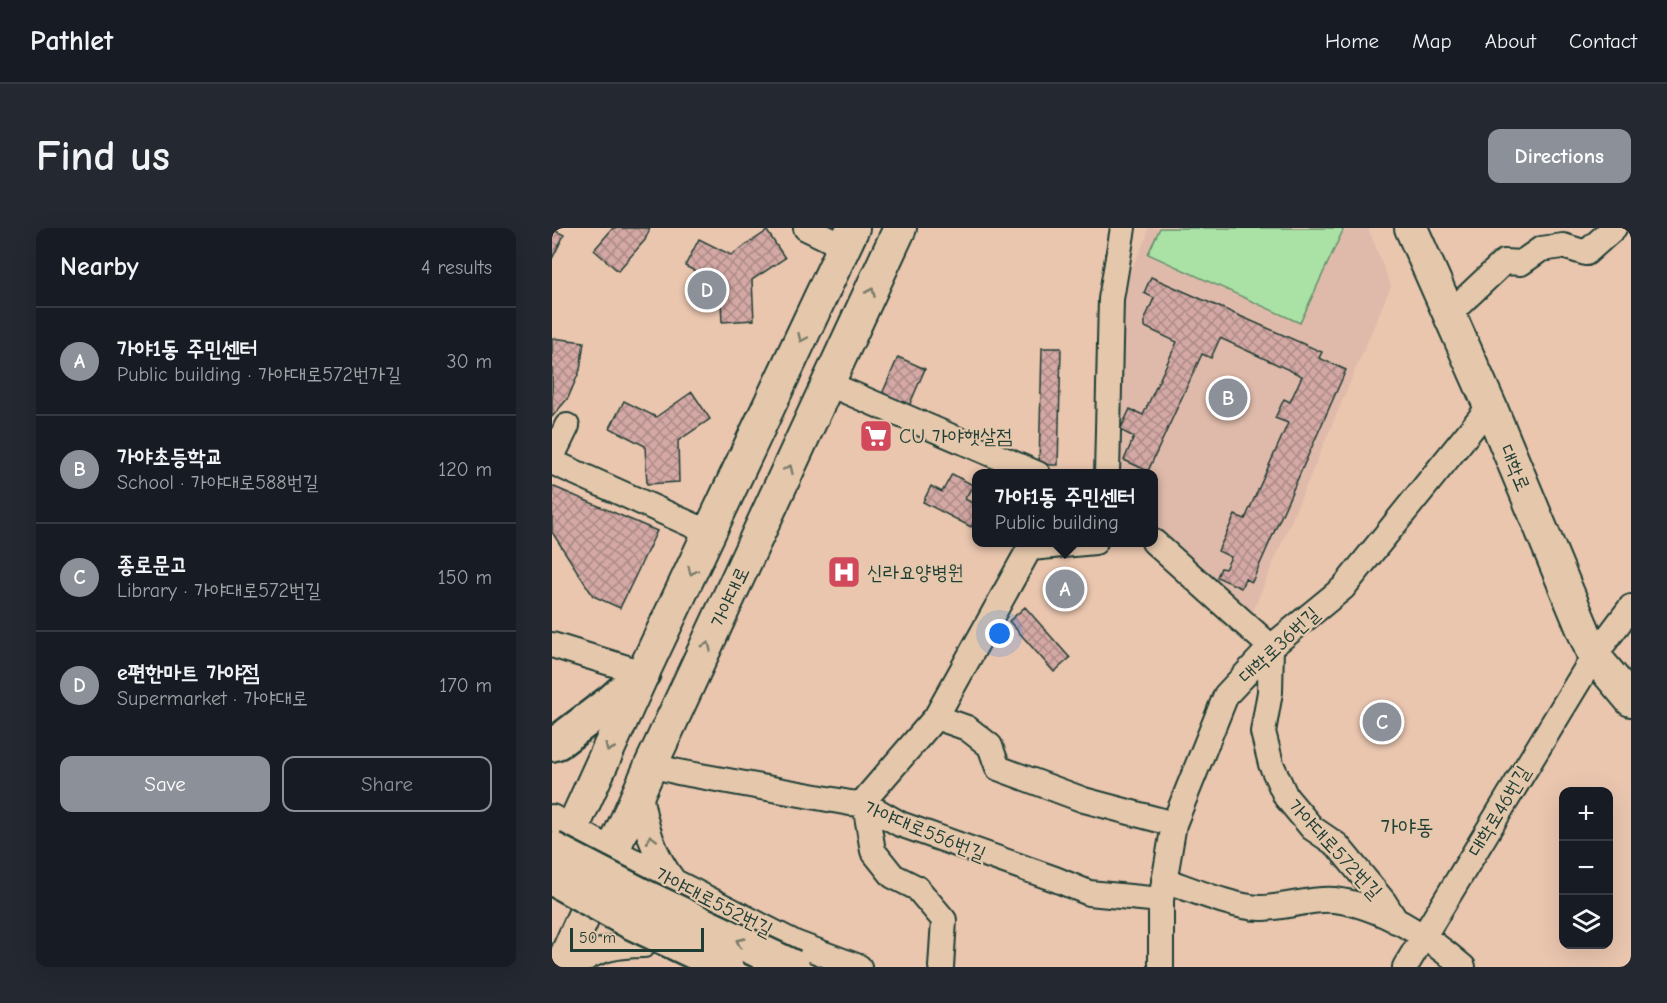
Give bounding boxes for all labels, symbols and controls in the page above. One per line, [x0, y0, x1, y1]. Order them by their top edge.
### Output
text: Pathlet [30, 25, 113, 57]
text: Home [1325, 29, 1379, 53]
text: Map [1412, 29, 1452, 53]
text: About [1485, 29, 1536, 53]
text: Contact [1569, 29, 1637, 53]
button: Directions [1488, 129, 1631, 183]
text: Find us [36, 132, 170, 181]
text: Nearby [60, 252, 139, 282]
text: 4 results [421, 256, 492, 279]
pin: D [688, 268, 726, 312]
one-way arrow [864, 288, 876, 299]
one-way arrow [797, 332, 809, 343]
text: 가야1동 주민센터 [117, 336, 257, 362]
text: A [74, 350, 85, 373]
text: 30 m [446, 350, 492, 373]
text: Public building · 가야대로572번가길 [117, 363, 401, 386]
pin: B [1208, 376, 1248, 420]
supermarket icon: CU 가야햇살점 [858, 418, 894, 454]
place label: CU 가야햇살점 [899, 425, 1012, 448]
street label: 대학로 [1495, 441, 1535, 495]
text: 가야초등학교 [117, 444, 223, 470]
text: B [73, 458, 86, 481]
text: 120 m [438, 458, 492, 481]
one-way arrow [782, 465, 794, 476]
popup [972, 469, 1158, 547]
text: School · 가야대로588번길 [117, 471, 319, 494]
text: 가야1동 주민센터 [995, 484, 1135, 510]
text: Public building [995, 511, 1119, 534]
text: 종로문고 [117, 552, 188, 578]
hospital icon: 신라요양병원 [826, 554, 862, 590]
place label: 신라요양병원 [867, 561, 964, 584]
street label: 가야대로 [706, 563, 754, 631]
one-way arrow [687, 565, 699, 576]
text: C [73, 566, 86, 589]
text: 150 m [438, 566, 492, 589]
pin: A [1046, 566, 1084, 612]
text: Library · 가야대로572번길 [117, 579, 321, 602]
street label: 대학로36번길 [1234, 602, 1324, 688]
your location [985, 619, 1014, 648]
one-way arrow [699, 642, 711, 653]
text: e편한마트 가야점 [117, 660, 260, 686]
text: D [73, 674, 86, 697]
text: 170 m [439, 674, 492, 697]
text: Supermarket · 가야대로 [117, 687, 308, 710]
pin: C [1362, 700, 1402, 744]
one-way arrow [605, 742, 617, 753]
button: Save [60, 756, 270, 812]
button: Share [282, 756, 492, 812]
street label: 대학로46번길 [1463, 762, 1535, 860]
map controls [1559, 787, 1613, 949]
button: + [1559, 787, 1613, 841]
street label: 가야대로572번길 [1283, 795, 1387, 903]
street label: 가야대로556번길 [861, 796, 989, 866]
district label: 가야동 [1380, 814, 1434, 840]
one-way arrow [646, 834, 658, 845]
button: − [1559, 841, 1613, 895]
street label: 가야대로552번길 [651, 863, 777, 941]
button: layers [1559, 895, 1613, 949]
scale bar [570, 925, 704, 952]
text: 50 m [579, 929, 616, 947]
one-way arrow [736, 938, 747, 950]

